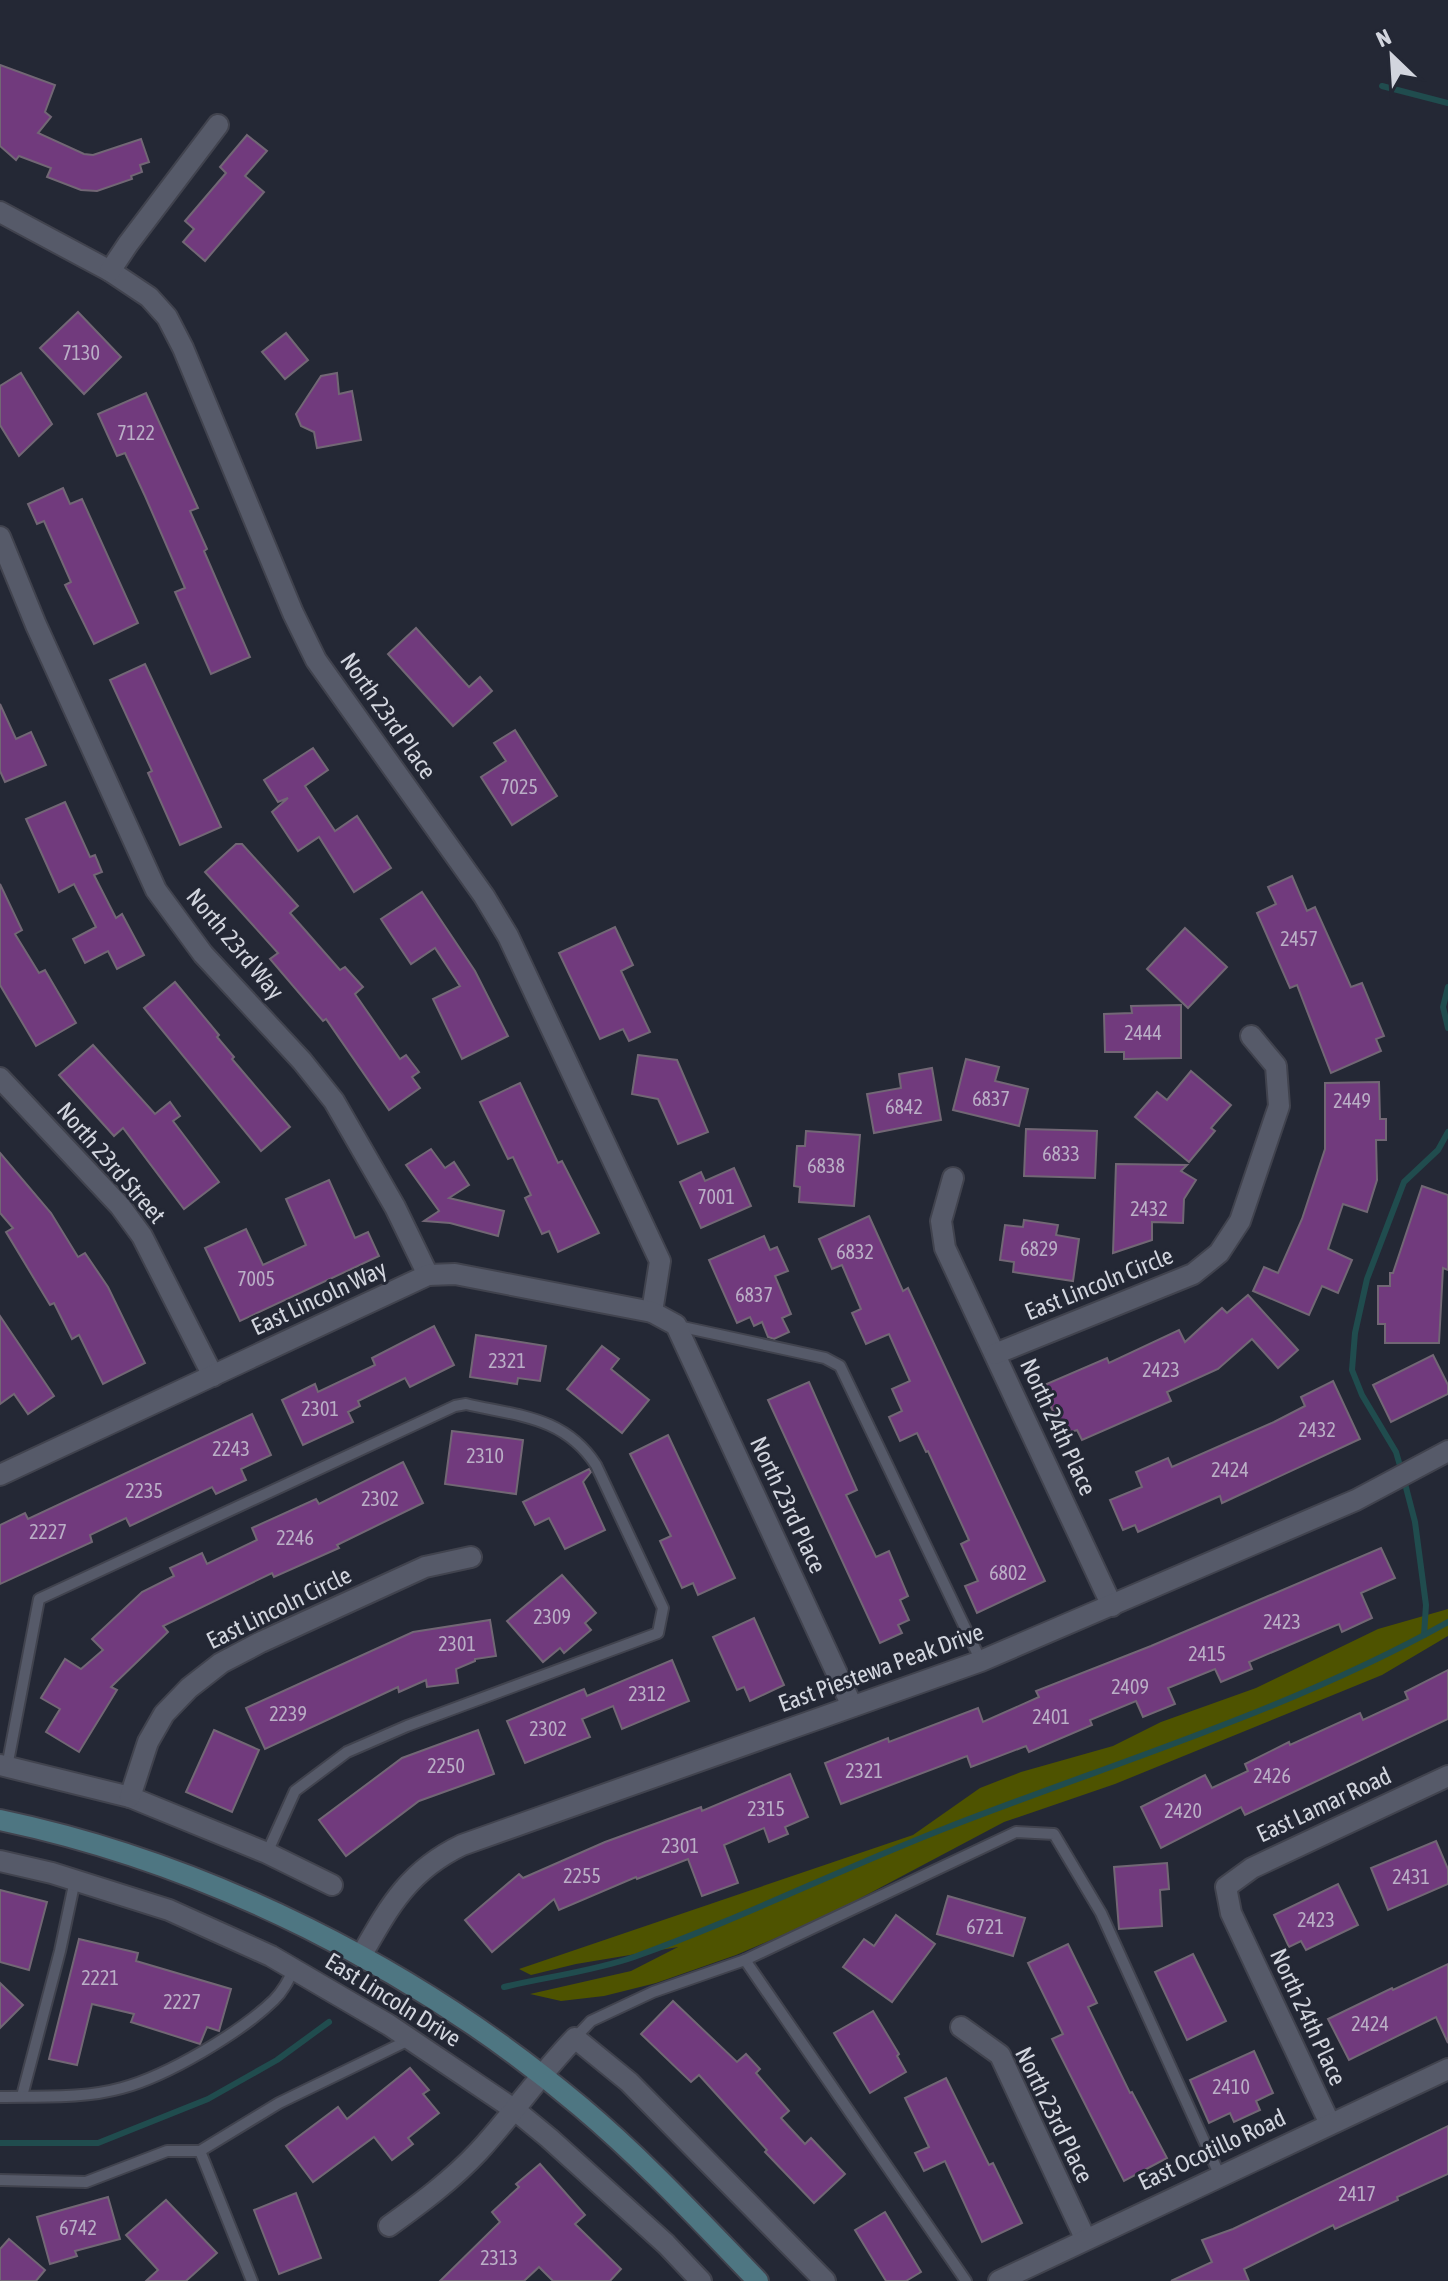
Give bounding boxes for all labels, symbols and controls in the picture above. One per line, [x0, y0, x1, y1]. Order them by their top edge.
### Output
north arrow [1352, 16, 1432, 96]
text: N [1372, 23, 1395, 52]
house number: 7130 [62, 341, 100, 364]
house number: 7122 [117, 421, 155, 444]
street label: North 23rd Place [335, 648, 442, 784]
house number: 7025 [500, 775, 538, 798]
street label: North 23rd Way [181, 883, 290, 1005]
house number: 2457 [1280, 927, 1318, 950]
house number: 2444 [1124, 1021, 1162, 1044]
house number: 6837 [972, 1087, 1010, 1110]
house number: 2449 [1333, 1089, 1371, 1112]
house number: 6842 [885, 1095, 923, 1118]
street label: North 23rd Street [52, 1097, 171, 1229]
house number: 6833 [1042, 1142, 1080, 1165]
house number: 6838 [807, 1154, 845, 1177]
house number: 7001 [697, 1185, 735, 1208]
house number: 2432 [1130, 1197, 1168, 1220]
house number: 6829 [1020, 1237, 1058, 1260]
house number: 6832 [836, 1240, 874, 1263]
street label: East Lincoln Circle [1021, 1242, 1177, 1326]
street label: East Lincoln Way [247, 1254, 391, 1341]
house number: 7005 [237, 1267, 275, 1290]
house number: 6837 [735, 1283, 773, 1306]
house number: 2321 [488, 1349, 526, 1372]
street label: North 24th Place [1015, 1354, 1102, 1499]
house number: 2423 [1142, 1358, 1180, 1381]
house number: 2301 [301, 1397, 339, 1420]
house number: 2432 [1298, 1418, 1336, 1441]
street label: North 23rd Place [745, 1432, 832, 1577]
house number: 2243 [212, 1437, 250, 1460]
house number: 2310 [466, 1444, 504, 1467]
house number: 2424 [1211, 1458, 1249, 1481]
house number: 2235 [125, 1479, 163, 1502]
house number: 2302 [361, 1487, 399, 1510]
house number: 2227 [29, 1520, 67, 1543]
house number: 2246 [276, 1526, 314, 1549]
street label: East Lincoln Circle [202, 1561, 355, 1654]
house number: 6802 [989, 1561, 1027, 1584]
house number: 2309 [533, 1605, 571, 1628]
house number: 2423 [1263, 1610, 1301, 1633]
street label: East Piestewa Peak Drive [775, 1618, 987, 1717]
house number: 2301 [438, 1632, 476, 1655]
house number: 2415 [1188, 1642, 1226, 1665]
house number: 2409 [1111, 1675, 1149, 1698]
house number: 2312 [628, 1682, 666, 1705]
house number: 2239 [269, 1702, 307, 1725]
house number: 2401 [1032, 1705, 1070, 1728]
house number: 2302 [529, 1717, 567, 1740]
house number: 2250 [427, 1754, 465, 1777]
house number: 2321 [845, 1759, 883, 1782]
street label: East Lamar Road [1252, 1762, 1395, 1847]
house number: 2426 [1253, 1764, 1291, 1787]
house number: 2315 [747, 1797, 785, 1820]
house number: 2420 [1164, 1799, 1202, 1822]
house number: 2301 [661, 1834, 699, 1857]
house number: 2255 [563, 1864, 601, 1887]
house number: 2431 [1392, 1865, 1430, 1888]
house number: 2423 [1297, 1908, 1335, 1931]
house number: 6721 [966, 1915, 1004, 1938]
street label: North 24th Place [1265, 1944, 1352, 2089]
street label: East Lincoln Drive [321, 1947, 466, 2052]
house number: 2221 [81, 1966, 119, 1989]
house number: 2227 [163, 1990, 201, 2013]
house number: 2424 [1351, 2012, 1389, 2035]
street label: North 23rd Place [1010, 2043, 1099, 2187]
house number: 2410 [1212, 2075, 1250, 2098]
street label: East Ocotillo Road [1134, 2104, 1290, 2195]
house number: 2417 [1338, 2182, 1376, 2205]
house number: 6742 [59, 2216, 97, 2239]
house number: 2313 [480, 2246, 518, 2269]

